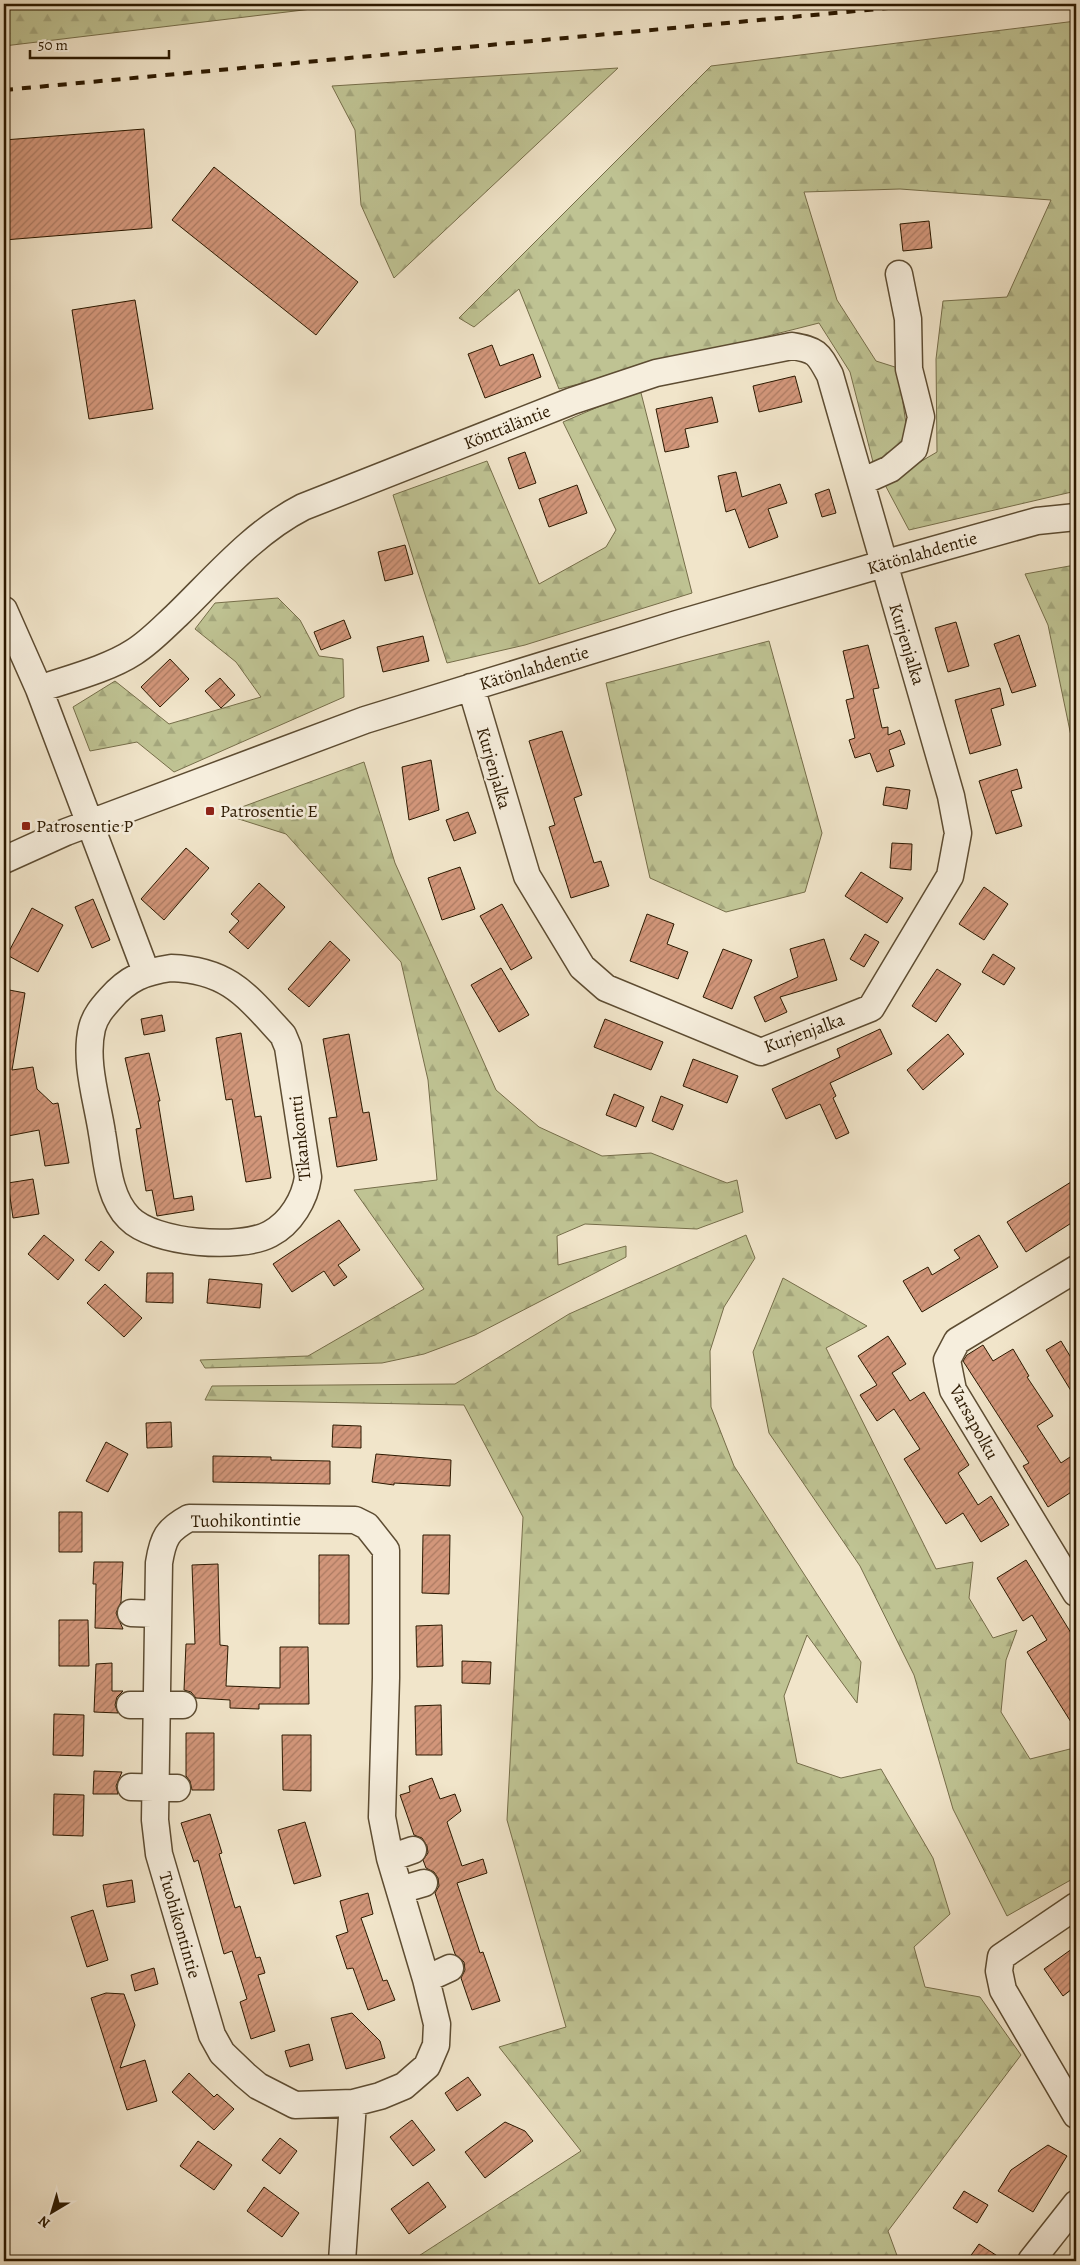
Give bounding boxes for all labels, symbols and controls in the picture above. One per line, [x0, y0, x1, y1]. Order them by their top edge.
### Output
scale bar [30, 28, 169, 60]
text: 50 m [38, 35, 68, 55]
street label: Könttäläntie [460, 399, 554, 455]
street label: Kätönlahdentie [864, 526, 980, 580]
street label: Kurjenjalka [883, 600, 931, 688]
street label: Kätönlahdentie [476, 640, 592, 696]
street label: Kurjenjalka [471, 724, 517, 812]
place label: Patrosentie E [220, 799, 318, 823]
marker: Patrosentie E [204, 805, 216, 817]
place label: Patrosentie P [36, 814, 133, 838]
marker: Patrosentie P [20, 820, 32, 832]
street label: Kurjenjalka [760, 1007, 848, 1059]
street label: Tikankontti [284, 1094, 316, 1182]
street label: Varsapolku [943, 1379, 1004, 1464]
street label: Tuohikontintie [191, 1507, 301, 1533]
street label: Tuohikontintie [153, 1869, 207, 1981]
north arrow [28, 2188, 78, 2238]
text: N [34, 2211, 54, 2232]

